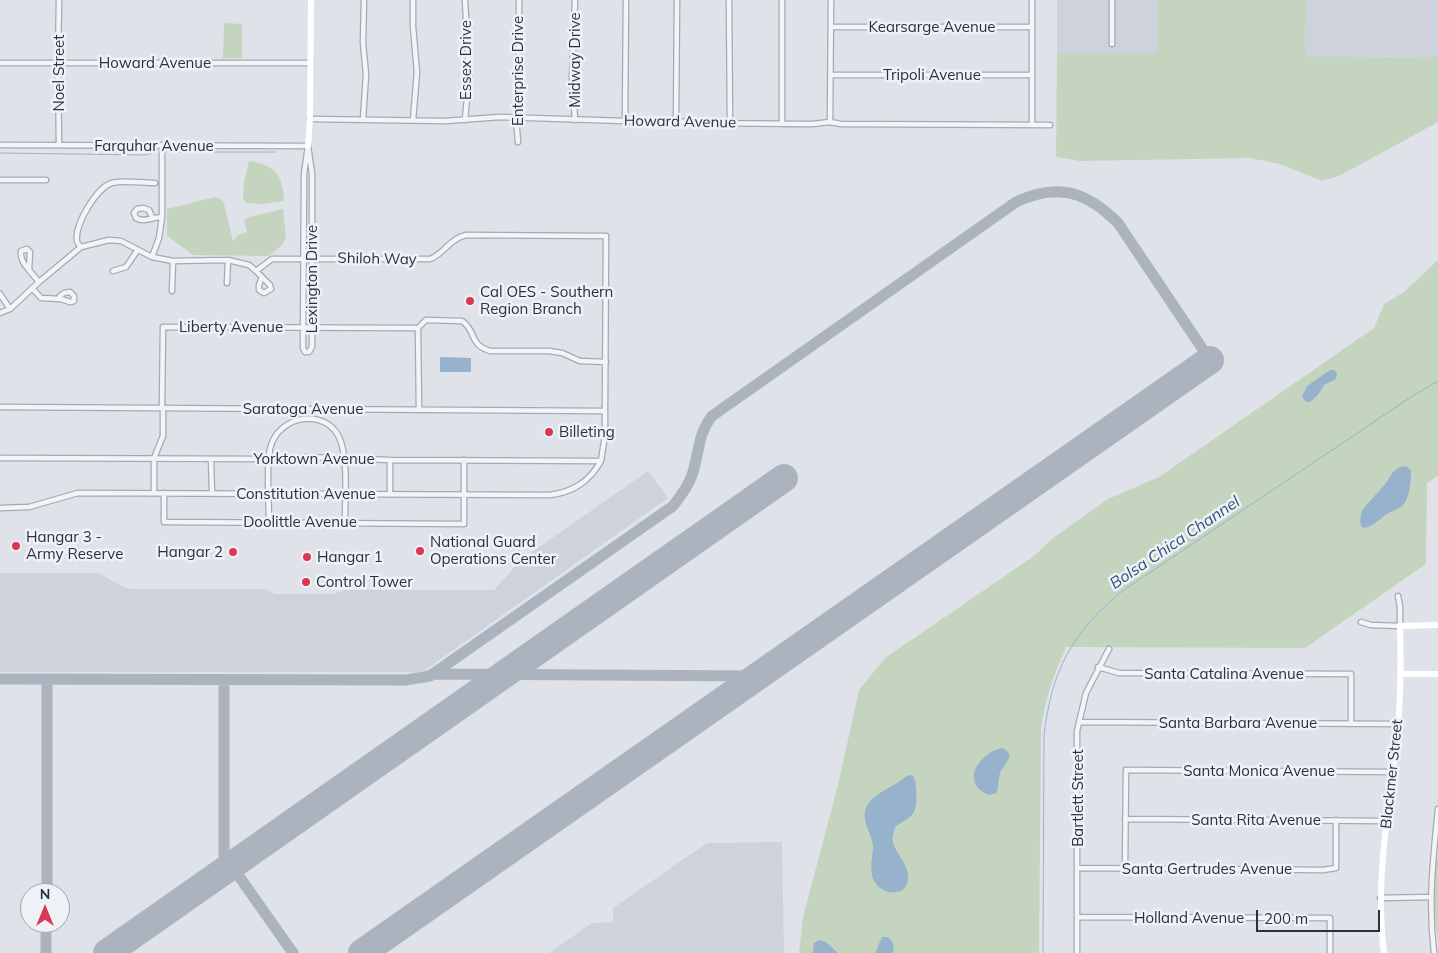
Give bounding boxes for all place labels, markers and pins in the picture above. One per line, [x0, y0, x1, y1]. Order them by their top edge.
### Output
place label: Cal OES - Southern Region Branch [480, 283, 613, 318]
marker: Cal OES - Southern Region Branch [464, 295, 476, 307]
place label: Billeting [559, 423, 615, 441]
marker: Billeting [543, 426, 555, 438]
place label: Hangar 3 - Army Reserve [26, 528, 123, 563]
place label: National Guard Operations Center [430, 533, 556, 568]
marker: Hangar 3 - Army Reserve [10, 540, 22, 552]
place label: Hangar 2 [157, 543, 223, 561]
marker: National Guard Operations Center [414, 545, 426, 557]
marker: Hangar 2 [227, 546, 239, 558]
place label: Hangar 1 [317, 548, 383, 566]
marker: Hangar 1 [301, 551, 313, 563]
place label: Control Tower [316, 573, 413, 591]
marker: Control Tower [300, 576, 312, 588]

